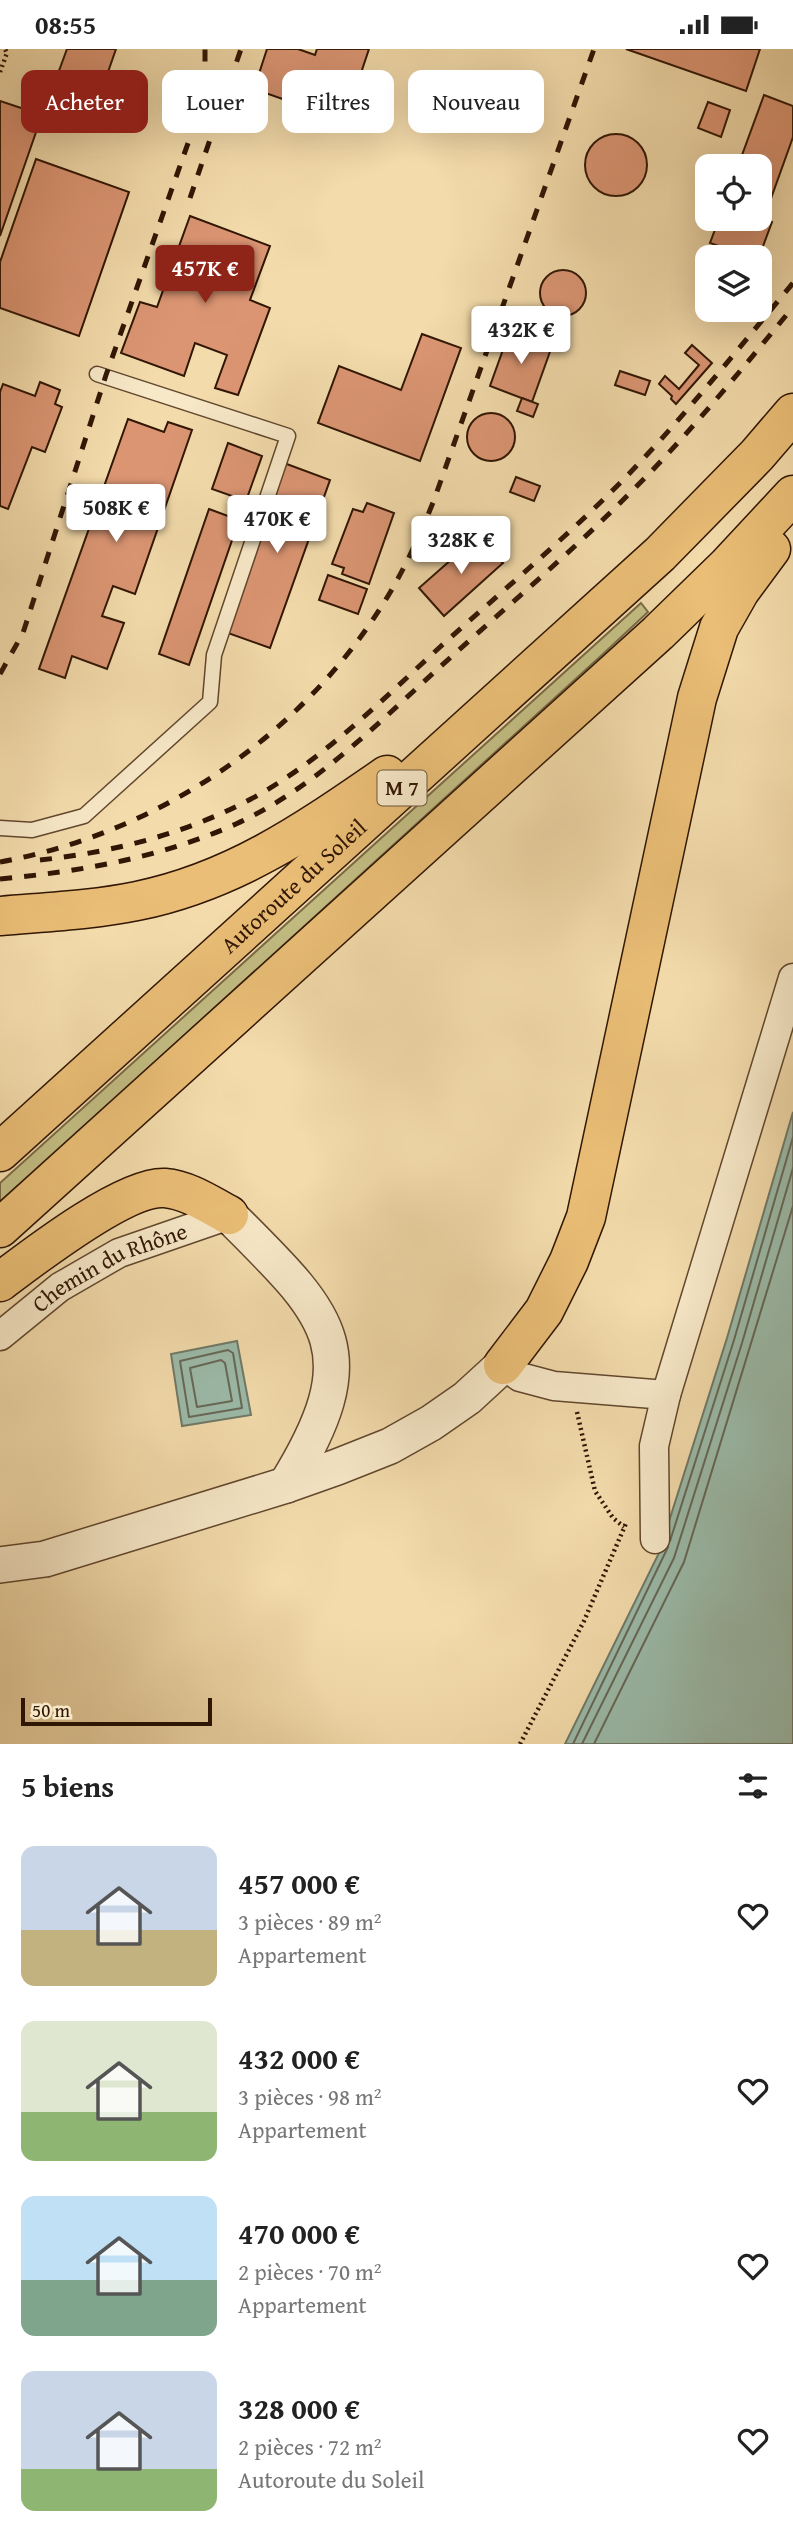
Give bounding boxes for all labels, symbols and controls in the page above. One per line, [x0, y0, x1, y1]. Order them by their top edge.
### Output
text: 08:55 [35, 5, 96, 44]
chip: Acheter [21, 70, 148, 133]
chip: Louer [162, 70, 268, 133]
chip: Filtres [282, 70, 394, 133]
chip: Nouveau [408, 70, 544, 133]
map controls [695, 154, 772, 322]
button: locate [695, 154, 772, 231]
pin: 457K € [148, 245, 262, 305]
button: layers [695, 245, 772, 322]
text: 457K € [171, 251, 239, 284]
pin: 432K € [464, 307, 578, 366]
text: 432K € [487, 312, 555, 345]
pin: 508K € [59, 484, 173, 544]
text: 508K € [82, 490, 150, 523]
pin: 470K € [220, 496, 334, 555]
text: 470K € [243, 501, 311, 534]
pin: 328K € [404, 517, 518, 576]
text: 328K € [427, 522, 495, 555]
road number: M 7 [378, 771, 426, 805]
street label: Autoroute du Soleil [213, 811, 373, 961]
street label: Chemin du Rhône [25, 1214, 191, 1320]
scale bar [21, 1695, 212, 1727]
text: 50 m [32, 1696, 70, 1724]
text: 5 biens [21, 1764, 114, 1808]
icon: filters [734, 1767, 772, 1805]
text: 457 000 € [238, 1861, 360, 1905]
icon: home [77, 1874, 161, 1958]
icon: heart [734, 1897, 772, 1935]
text: 3 pièces · 89 m² [238, 1905, 382, 1938]
text: Appartement [238, 1938, 367, 1971]
text: 432 000 € [238, 2036, 360, 2080]
icon: home [77, 2049, 161, 2133]
icon: heart [734, 2072, 772, 2110]
text: 3 pièces · 98 m² [238, 2080, 382, 2113]
text: Appartement [238, 2113, 367, 2146]
text: 470 000 € [238, 2211, 360, 2255]
icon: home [77, 2224, 161, 2308]
icon: heart [734, 2247, 772, 2285]
text: 2 pièces · 70 m² [238, 2255, 382, 2288]
text: Appartement [238, 2288, 367, 2321]
text: 328 000 € [238, 2386, 360, 2430]
icon: home [77, 2399, 161, 2483]
icon: heart [734, 2422, 772, 2460]
text: 2 pièces · 72 m² [238, 2430, 382, 2463]
text: Autoroute du Soleil [238, 2463, 424, 2496]

